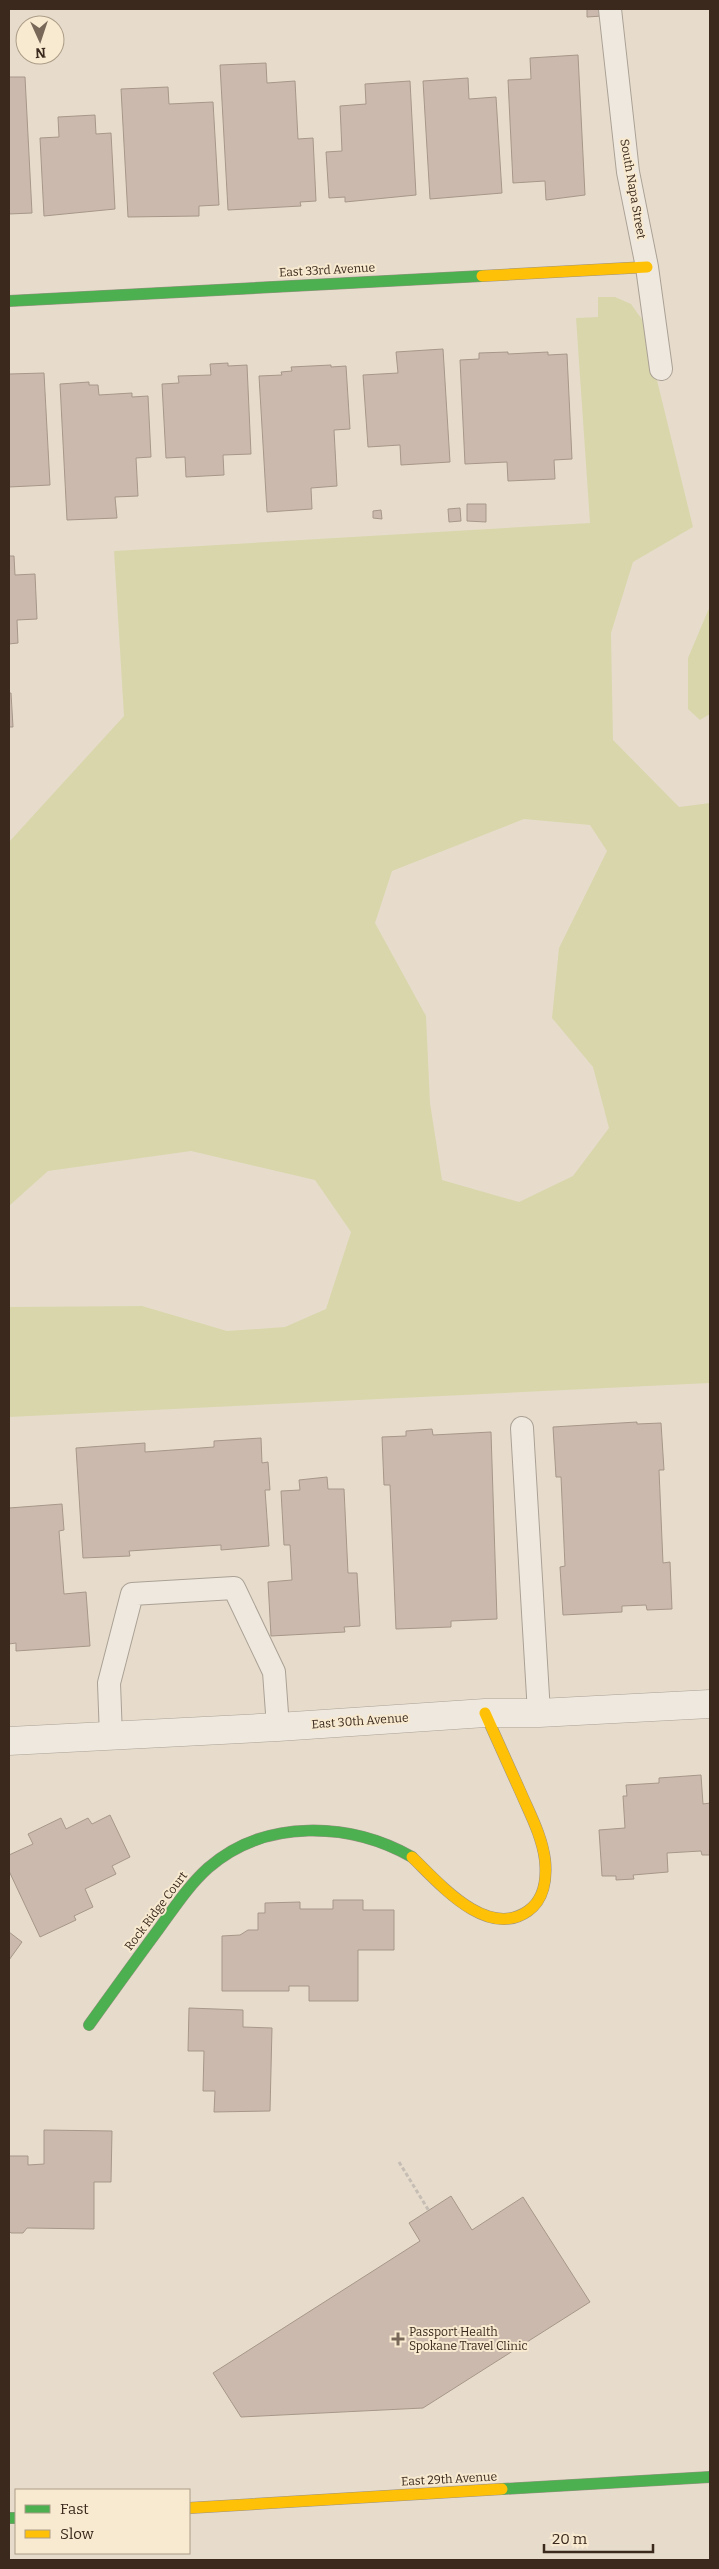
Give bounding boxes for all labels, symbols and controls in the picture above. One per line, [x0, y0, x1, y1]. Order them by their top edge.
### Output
north arrow [15, 15, 65, 65]
text: N [35, 44, 46, 61]
street label: South Napa Street [617, 138, 649, 241]
street label: East 33rd Avenue [279, 260, 375, 280]
street label: East 30th Avenue [311, 1711, 409, 1731]
street label: Rock Ridge Court [122, 1868, 191, 1953]
place label: Passport Health Spokane Travel Clinic [409, 2325, 528, 2353]
marker: Passport Health Spokane Travel Clinic [391, 2332, 405, 2346]
street label: East 29th Avenue [401, 2469, 497, 2489]
legend [15, 2489, 190, 2554]
text: Fast [60, 2500, 89, 2518]
scale bar [544, 2522, 653, 2554]
text: Slow [60, 2525, 95, 2543]
text: 20 m [552, 2530, 588, 2548]

